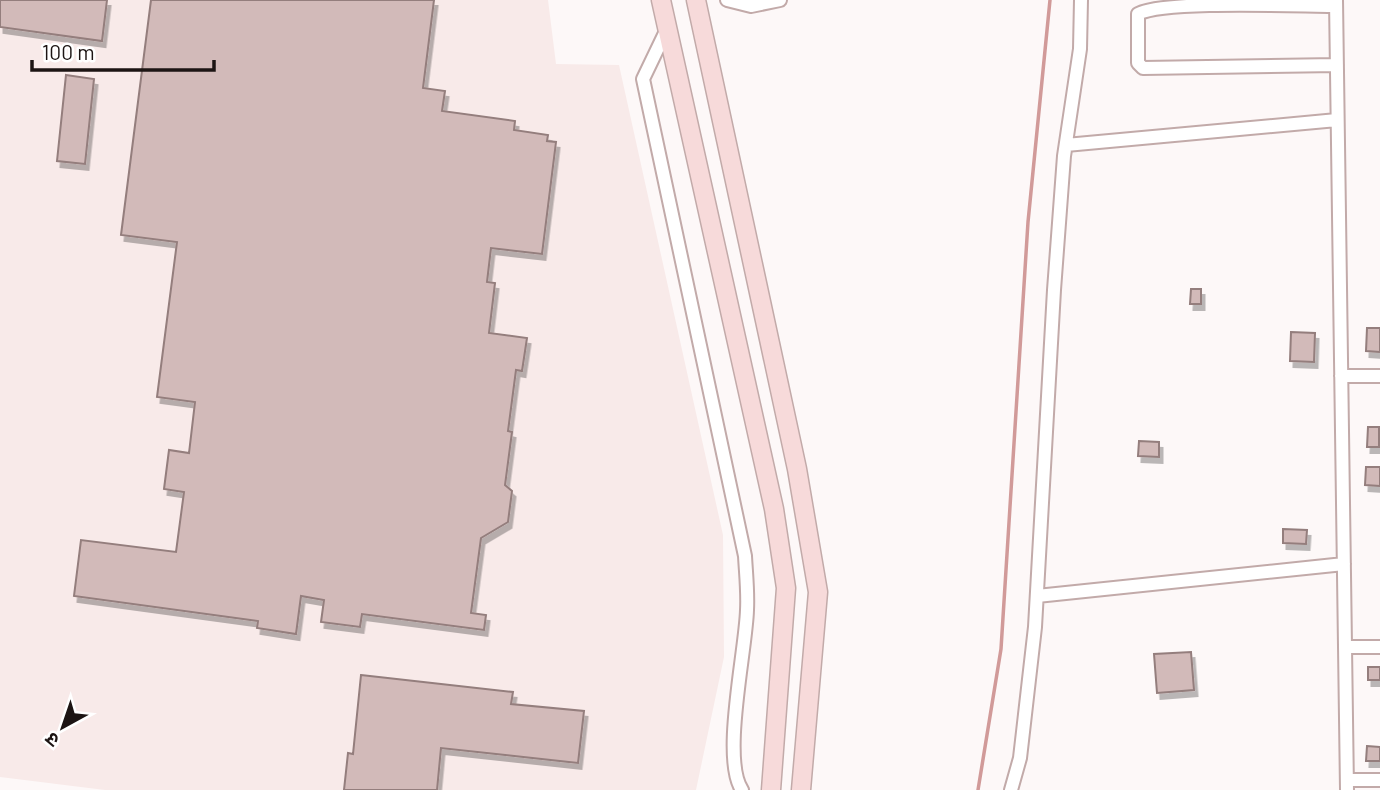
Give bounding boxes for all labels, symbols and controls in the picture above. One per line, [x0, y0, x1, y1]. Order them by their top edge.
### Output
scale bar [32, 28, 214, 72]
text: 100 m [42, 39, 95, 64]
north arrow [28, 692, 98, 762]
text: उ [39, 727, 63, 753]

